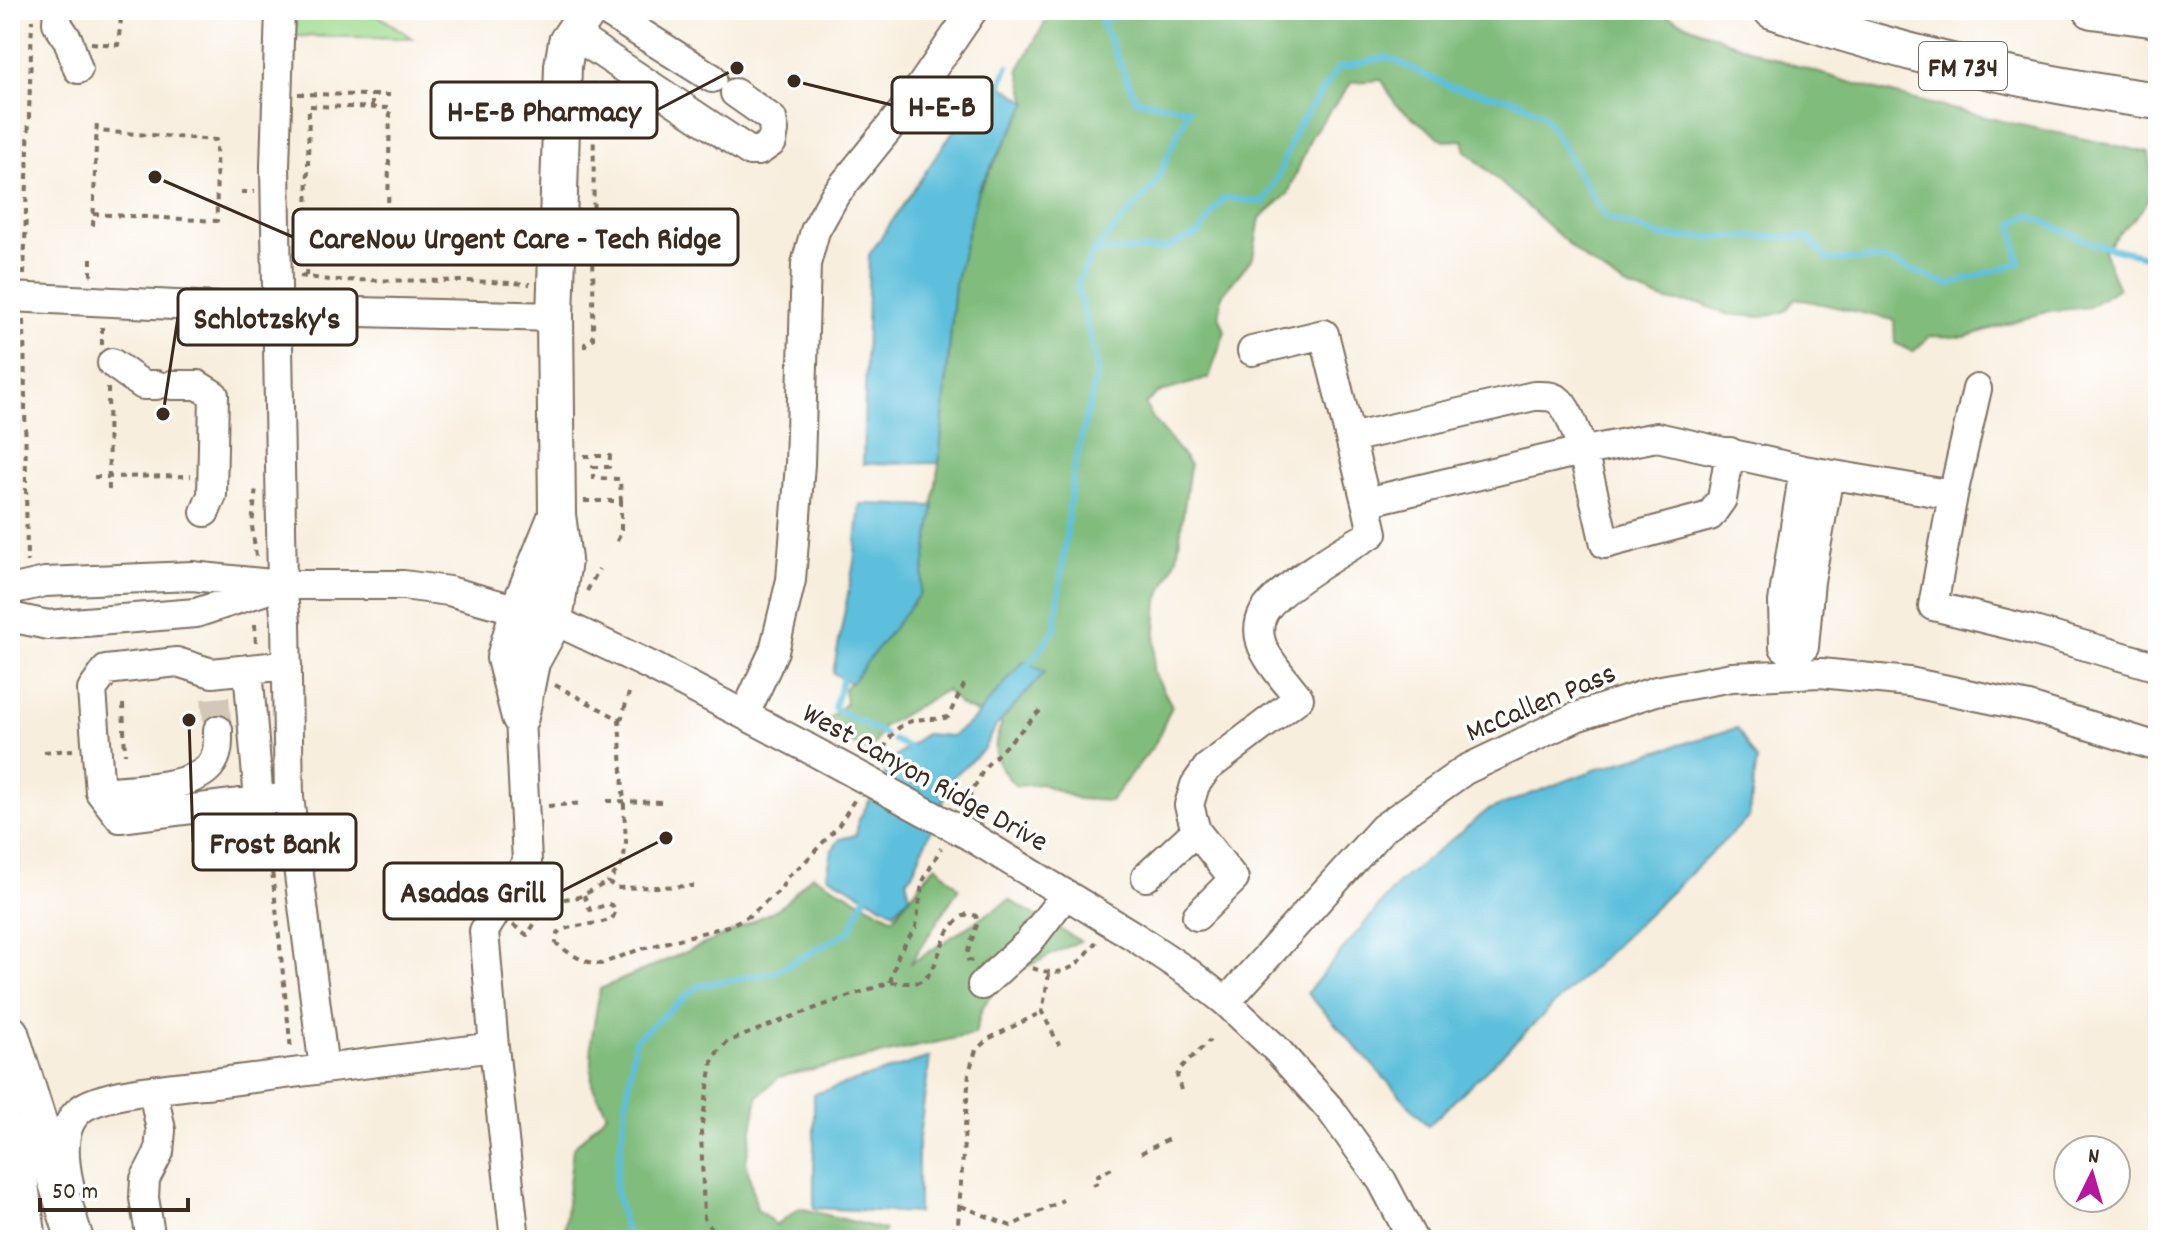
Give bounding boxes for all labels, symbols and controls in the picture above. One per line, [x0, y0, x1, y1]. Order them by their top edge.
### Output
road number: FM 734 [1919, 42, 2007, 90]
callout: H-E-B [892, 77, 992, 133]
callout: H-E-B Pharmacy [431, 82, 657, 138]
text: H-E-B [908, 87, 976, 133]
text: H-E-B Pharmacy [447, 92, 642, 138]
callout: CareNow Urgent Care - Tech Ridge [293, 209, 738, 265]
text: CareNow Urgent Care - Tech Ridge [309, 219, 721, 265]
callout: Schlotzsky's [178, 289, 357, 345]
text: Schlotzsky's [194, 299, 340, 345]
street label: McCallen Pass [1460, 654, 1624, 756]
street label: West Canyon Ridge Drive [793, 694, 1055, 865]
callout: Frost Bank [193, 814, 356, 870]
text: Frost Bank [209, 824, 341, 870]
callout: Asadas Grill [384, 863, 562, 919]
text: Asadas Grill [400, 873, 546, 919]
north arrow [2052, 1134, 2132, 1214]
text: N [2087, 1142, 2100, 1173]
scale bar [40, 1162, 188, 1212]
text: 50 m [52, 1176, 98, 1210]

